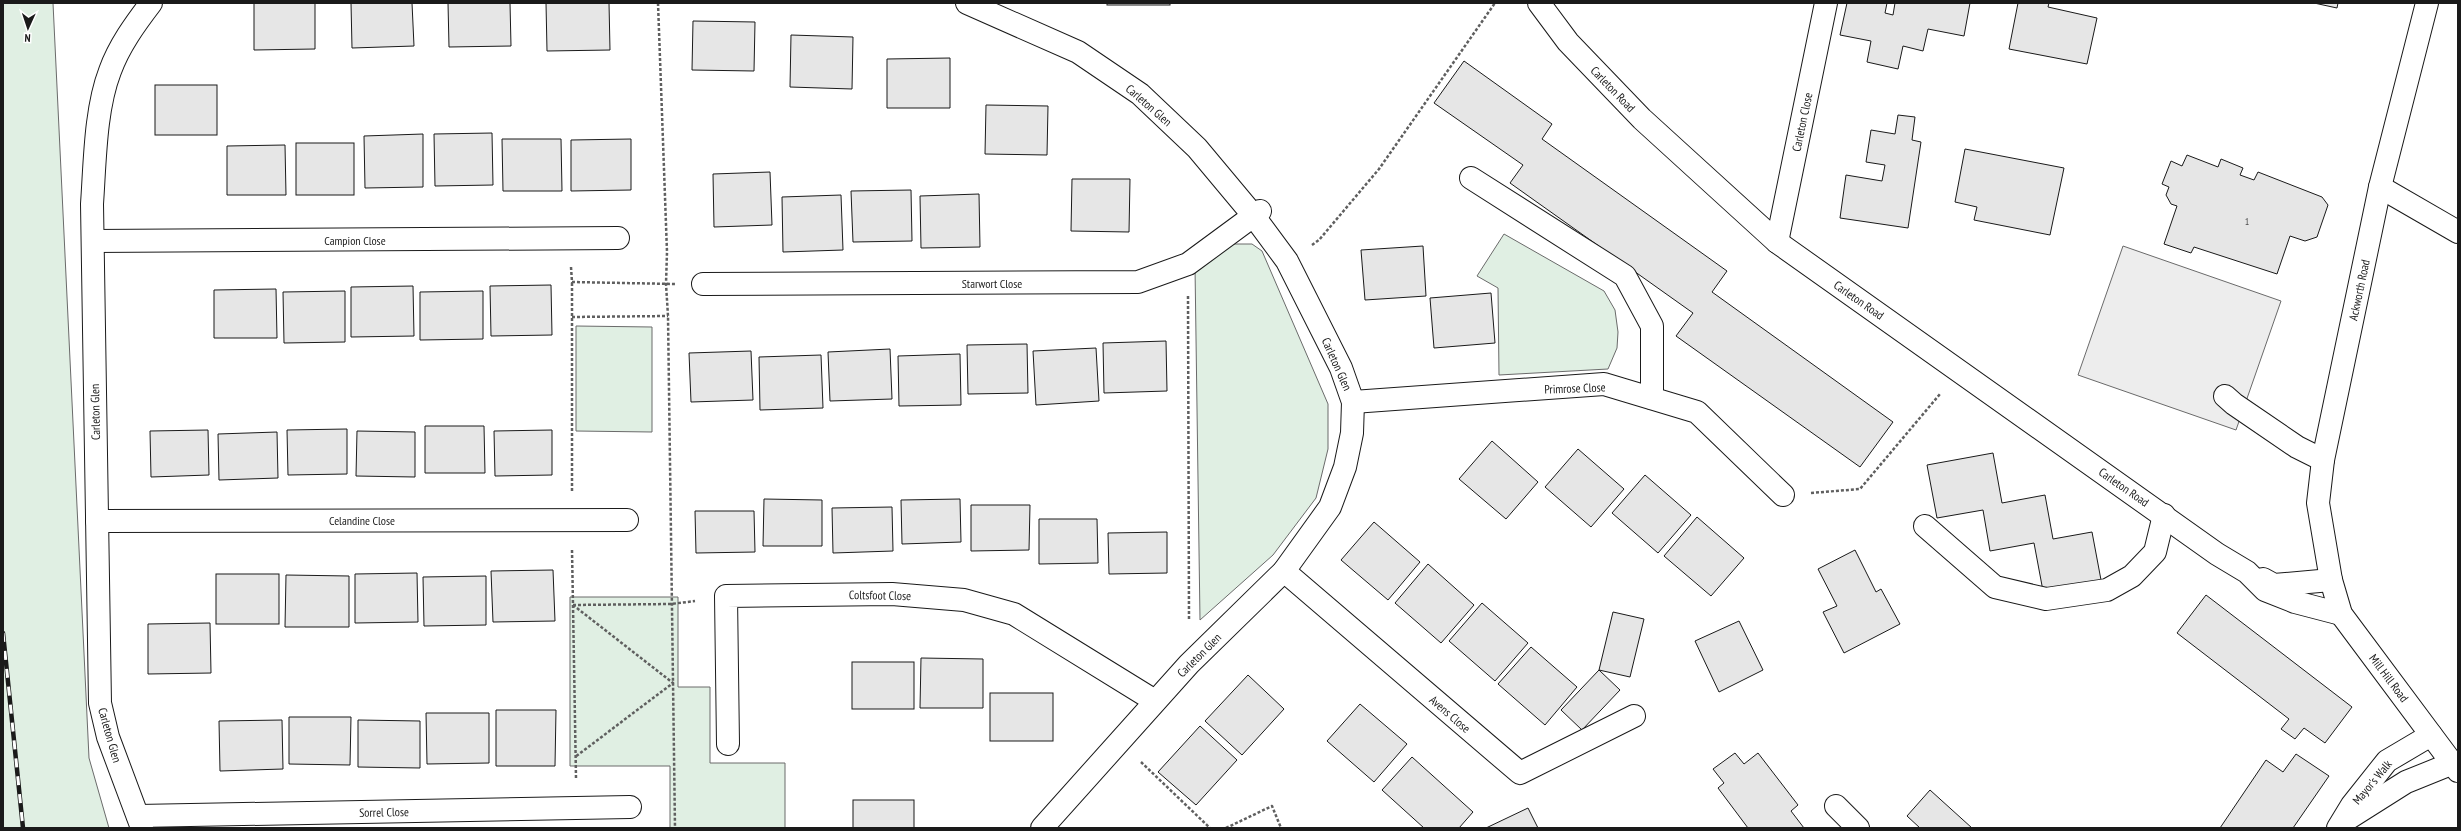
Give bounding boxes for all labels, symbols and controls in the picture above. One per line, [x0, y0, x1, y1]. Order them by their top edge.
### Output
north arrow [8, 8, 48, 48]
text: N [24, 31, 31, 45]
street label: Carleton Road [1588, 63, 1638, 115]
street label: Carleton Glen [1123, 81, 1175, 129]
street label: Carleton Close [1788, 91, 1816, 153]
house number: 1 [2245, 215, 2249, 228]
street label: Campion Close [324, 233, 386, 248]
street label: Ackworth Road [2345, 258, 2373, 322]
street label: Starwort Close [962, 276, 1022, 291]
street label: Carleton Road [1831, 277, 1887, 323]
street label: Carleton Glen [1319, 335, 1355, 393]
street label: Primrose Close [1544, 379, 1606, 397]
street label: Carleton Glen [87, 384, 103, 440]
street label: Carleton Road [2096, 464, 2152, 510]
street label: Celandine Close [329, 513, 395, 528]
street label: Coltsfoot Close [849, 587, 911, 603]
street label: Carleton Glen [1174, 630, 1224, 680]
street label: Mill Hill Road [2366, 651, 2412, 705]
street label: Avens Close [1426, 692, 1474, 736]
street label: Carleton Glen [95, 706, 125, 764]
street label: Mayor's Walk [2349, 757, 2395, 807]
street label: Sorrel Close [359, 804, 409, 820]

